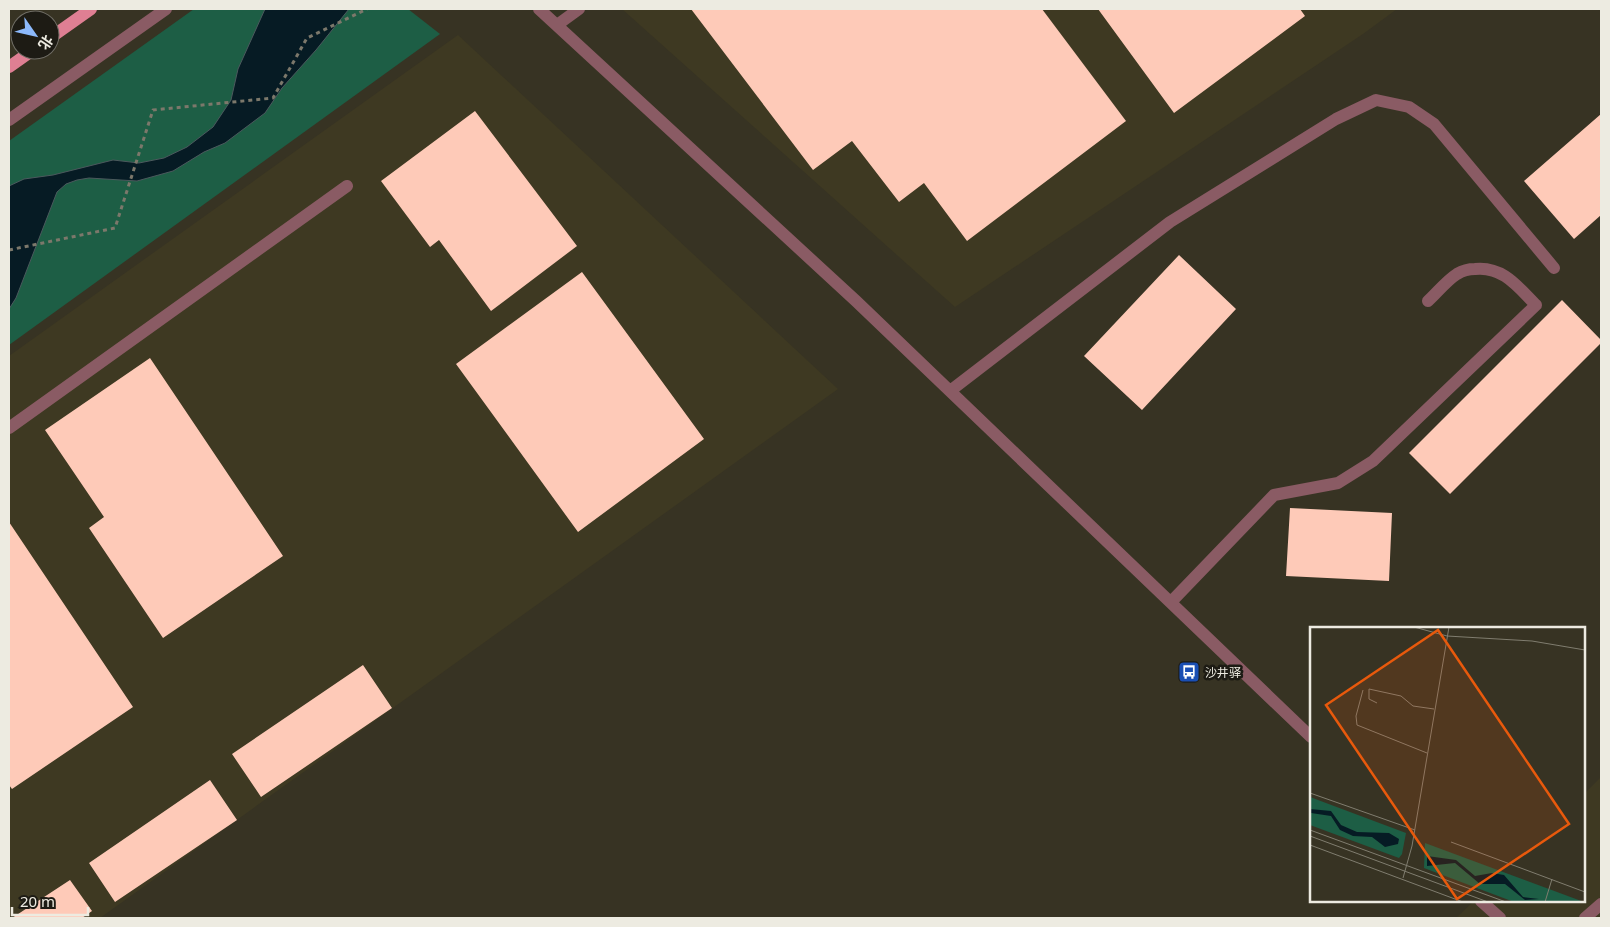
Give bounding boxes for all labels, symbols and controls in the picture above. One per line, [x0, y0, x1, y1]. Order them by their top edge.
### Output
north arrow [10, 10, 60, 60]
text: 北 [34, 31, 58, 54]
inset map [1310, 627, 1585, 902]
bus stop icon: 沙井驿 [1177, 660, 1201, 684]
place label: 沙井驿 [1205, 664, 1241, 681]
scale bar [12, 884, 89, 916]
text: 20 m [20, 891, 55, 911]

